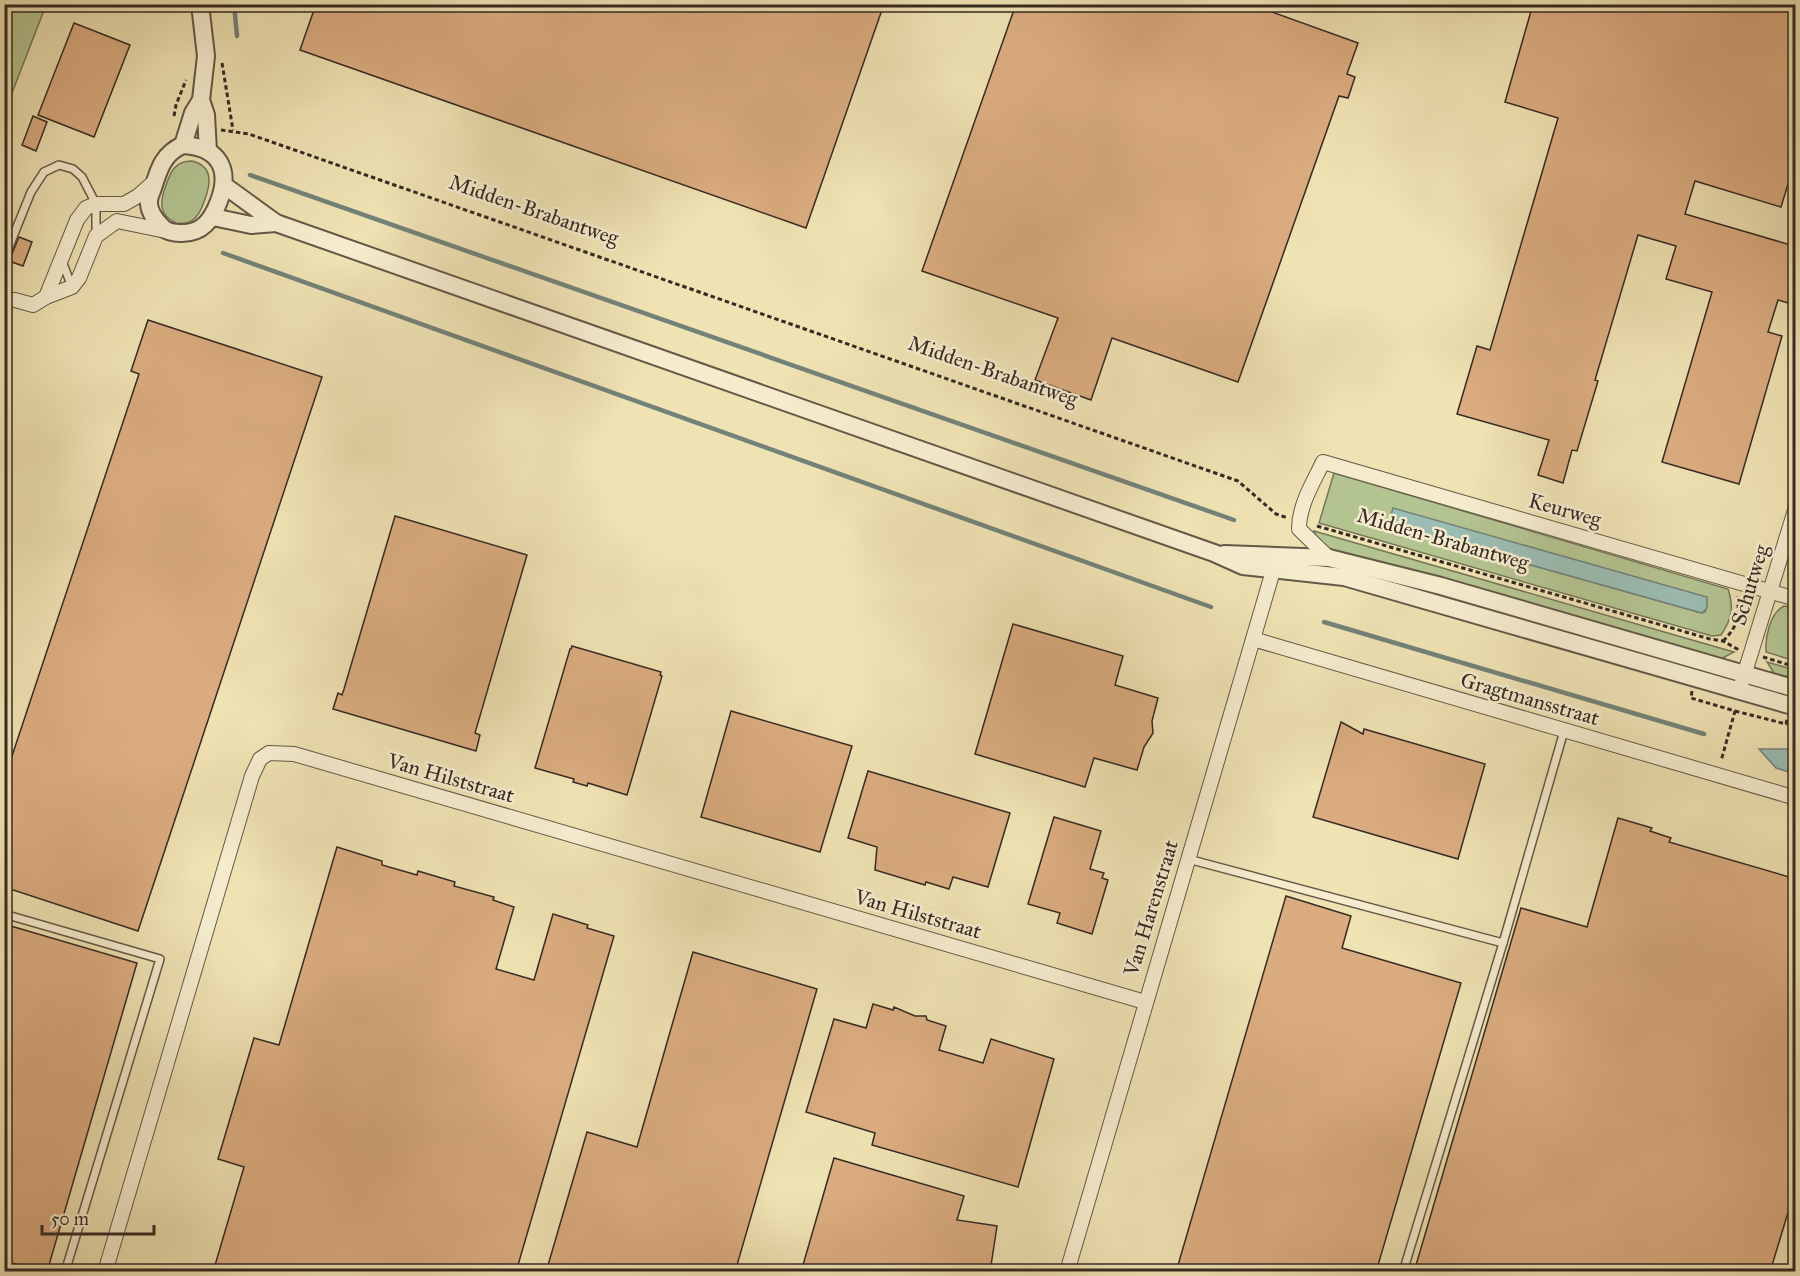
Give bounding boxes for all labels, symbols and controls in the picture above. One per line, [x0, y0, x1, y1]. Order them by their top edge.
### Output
street label: Midden-Brabantweg [446, 169, 622, 251]
street label: Midden-Brabantweg [905, 330, 1081, 412]
street label: Keurweg [1525, 487, 1605, 533]
street label: Midden-Brabantweg [1354, 502, 1532, 576]
street label: Schutweg [1725, 541, 1775, 629]
street label: Gragtmansstraat [1458, 667, 1603, 731]
street label: Van Hilststraat [384, 747, 518, 809]
street label: Van Harenstraat [1118, 836, 1184, 980]
street label: Van Hilststraat [851, 883, 985, 945]
scale bar [42, 1198, 154, 1236]
text: 50 m [51, 1208, 89, 1230]

